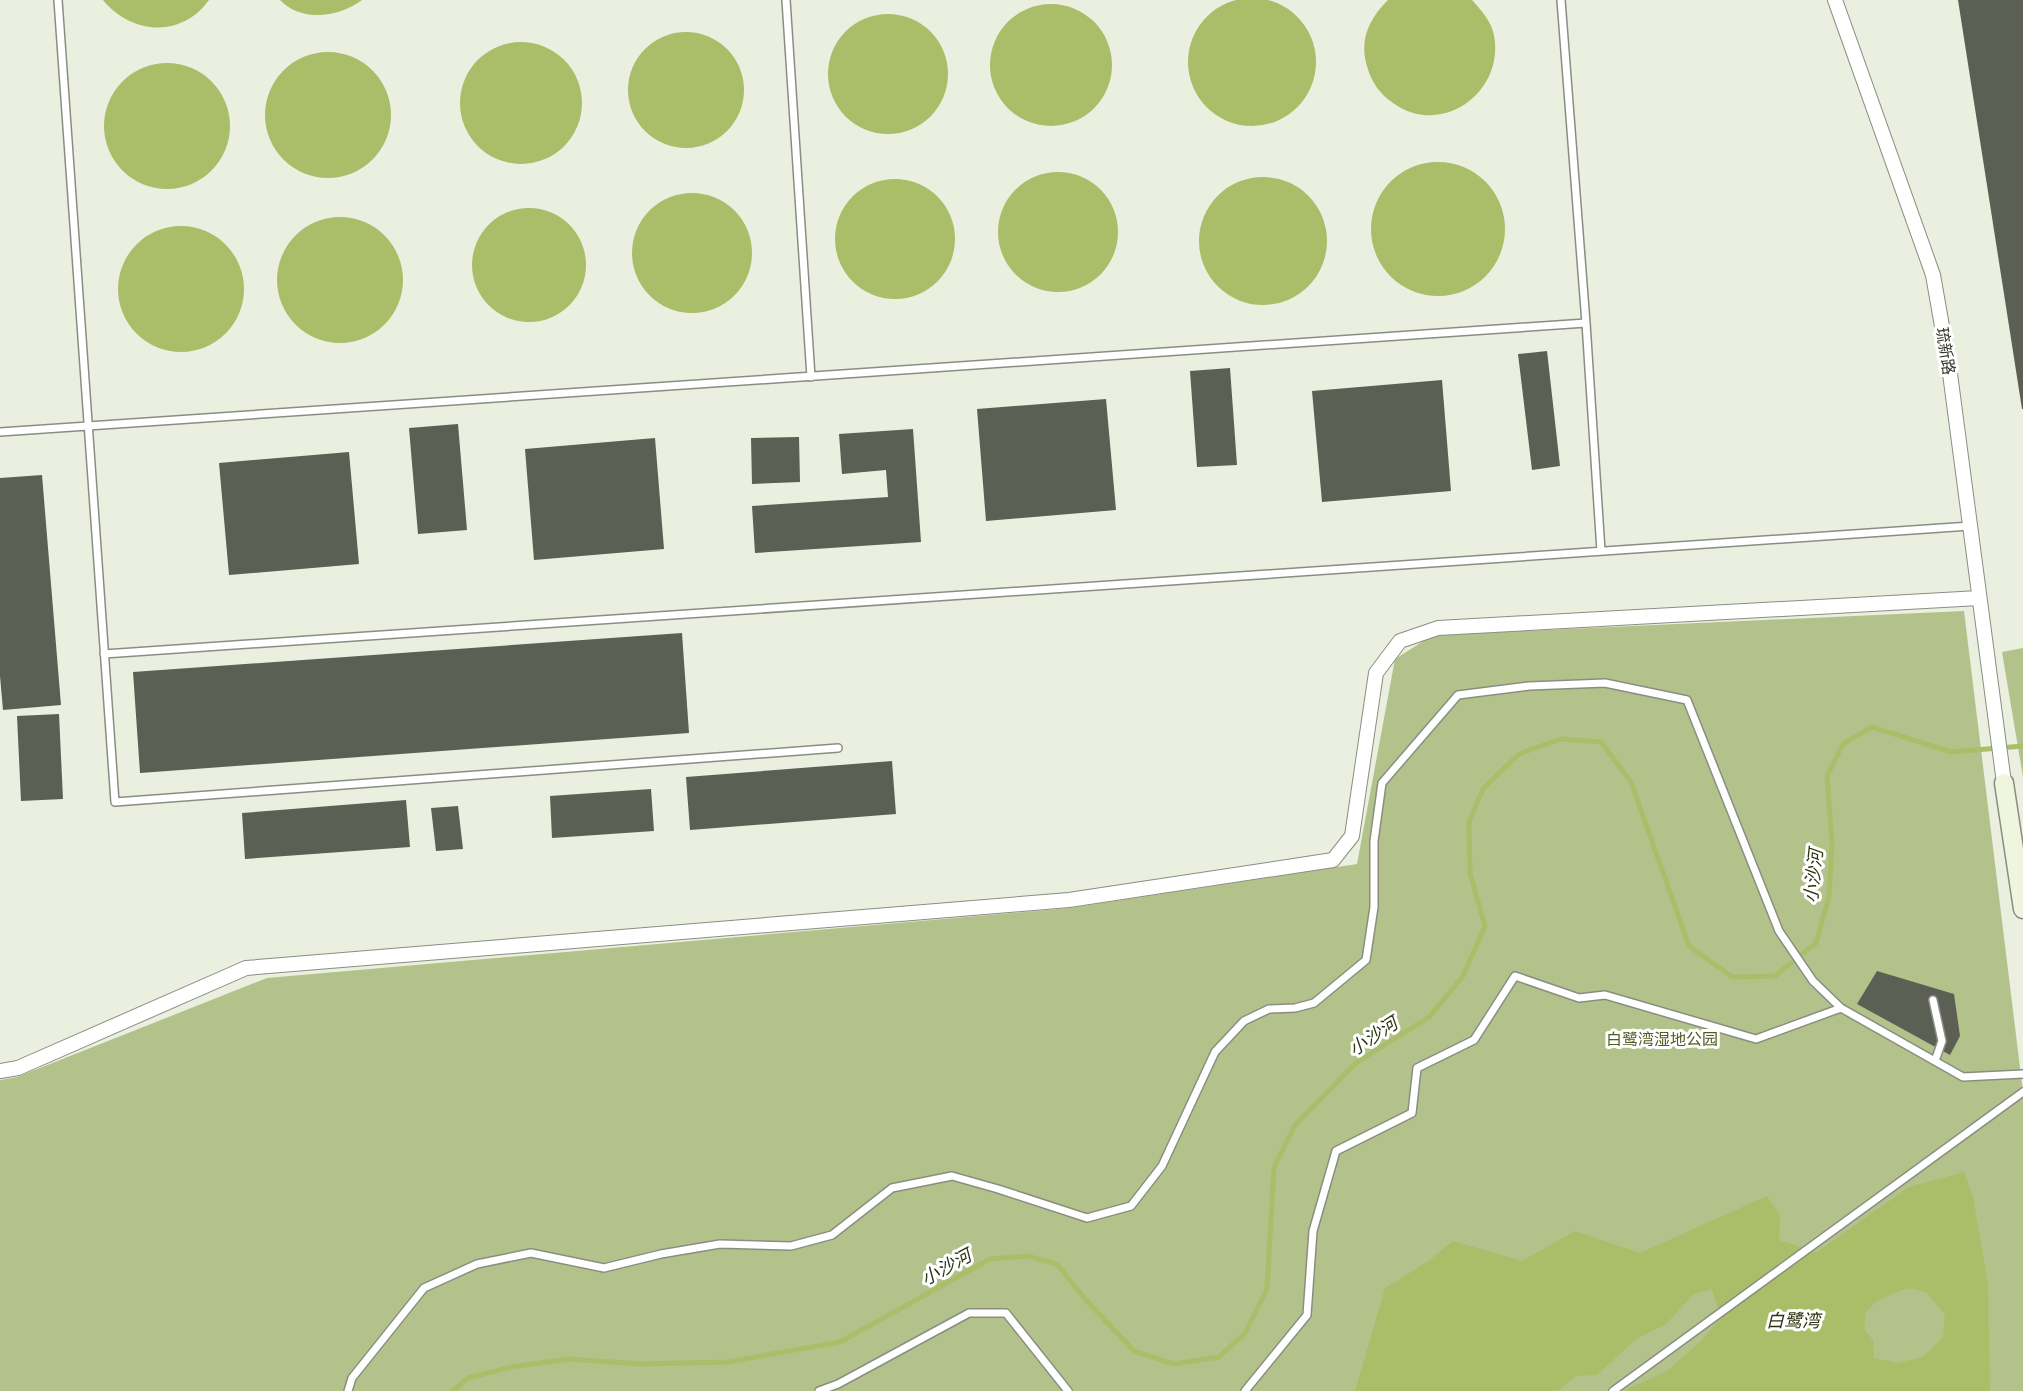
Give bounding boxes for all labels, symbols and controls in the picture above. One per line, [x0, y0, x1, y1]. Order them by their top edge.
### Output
street label: 琉新路 [1932, 326, 1960, 376]
water label: 小沙河 [1799, 845, 1828, 904]
water label: 小沙河 [1344, 1010, 1404, 1060]
park label: 白鹭湾湿地公园 [1606, 1029, 1718, 1049]
water label: 小沙河 [917, 1242, 978, 1290]
water label: 白鹭湾 [1766, 1309, 1823, 1332]

